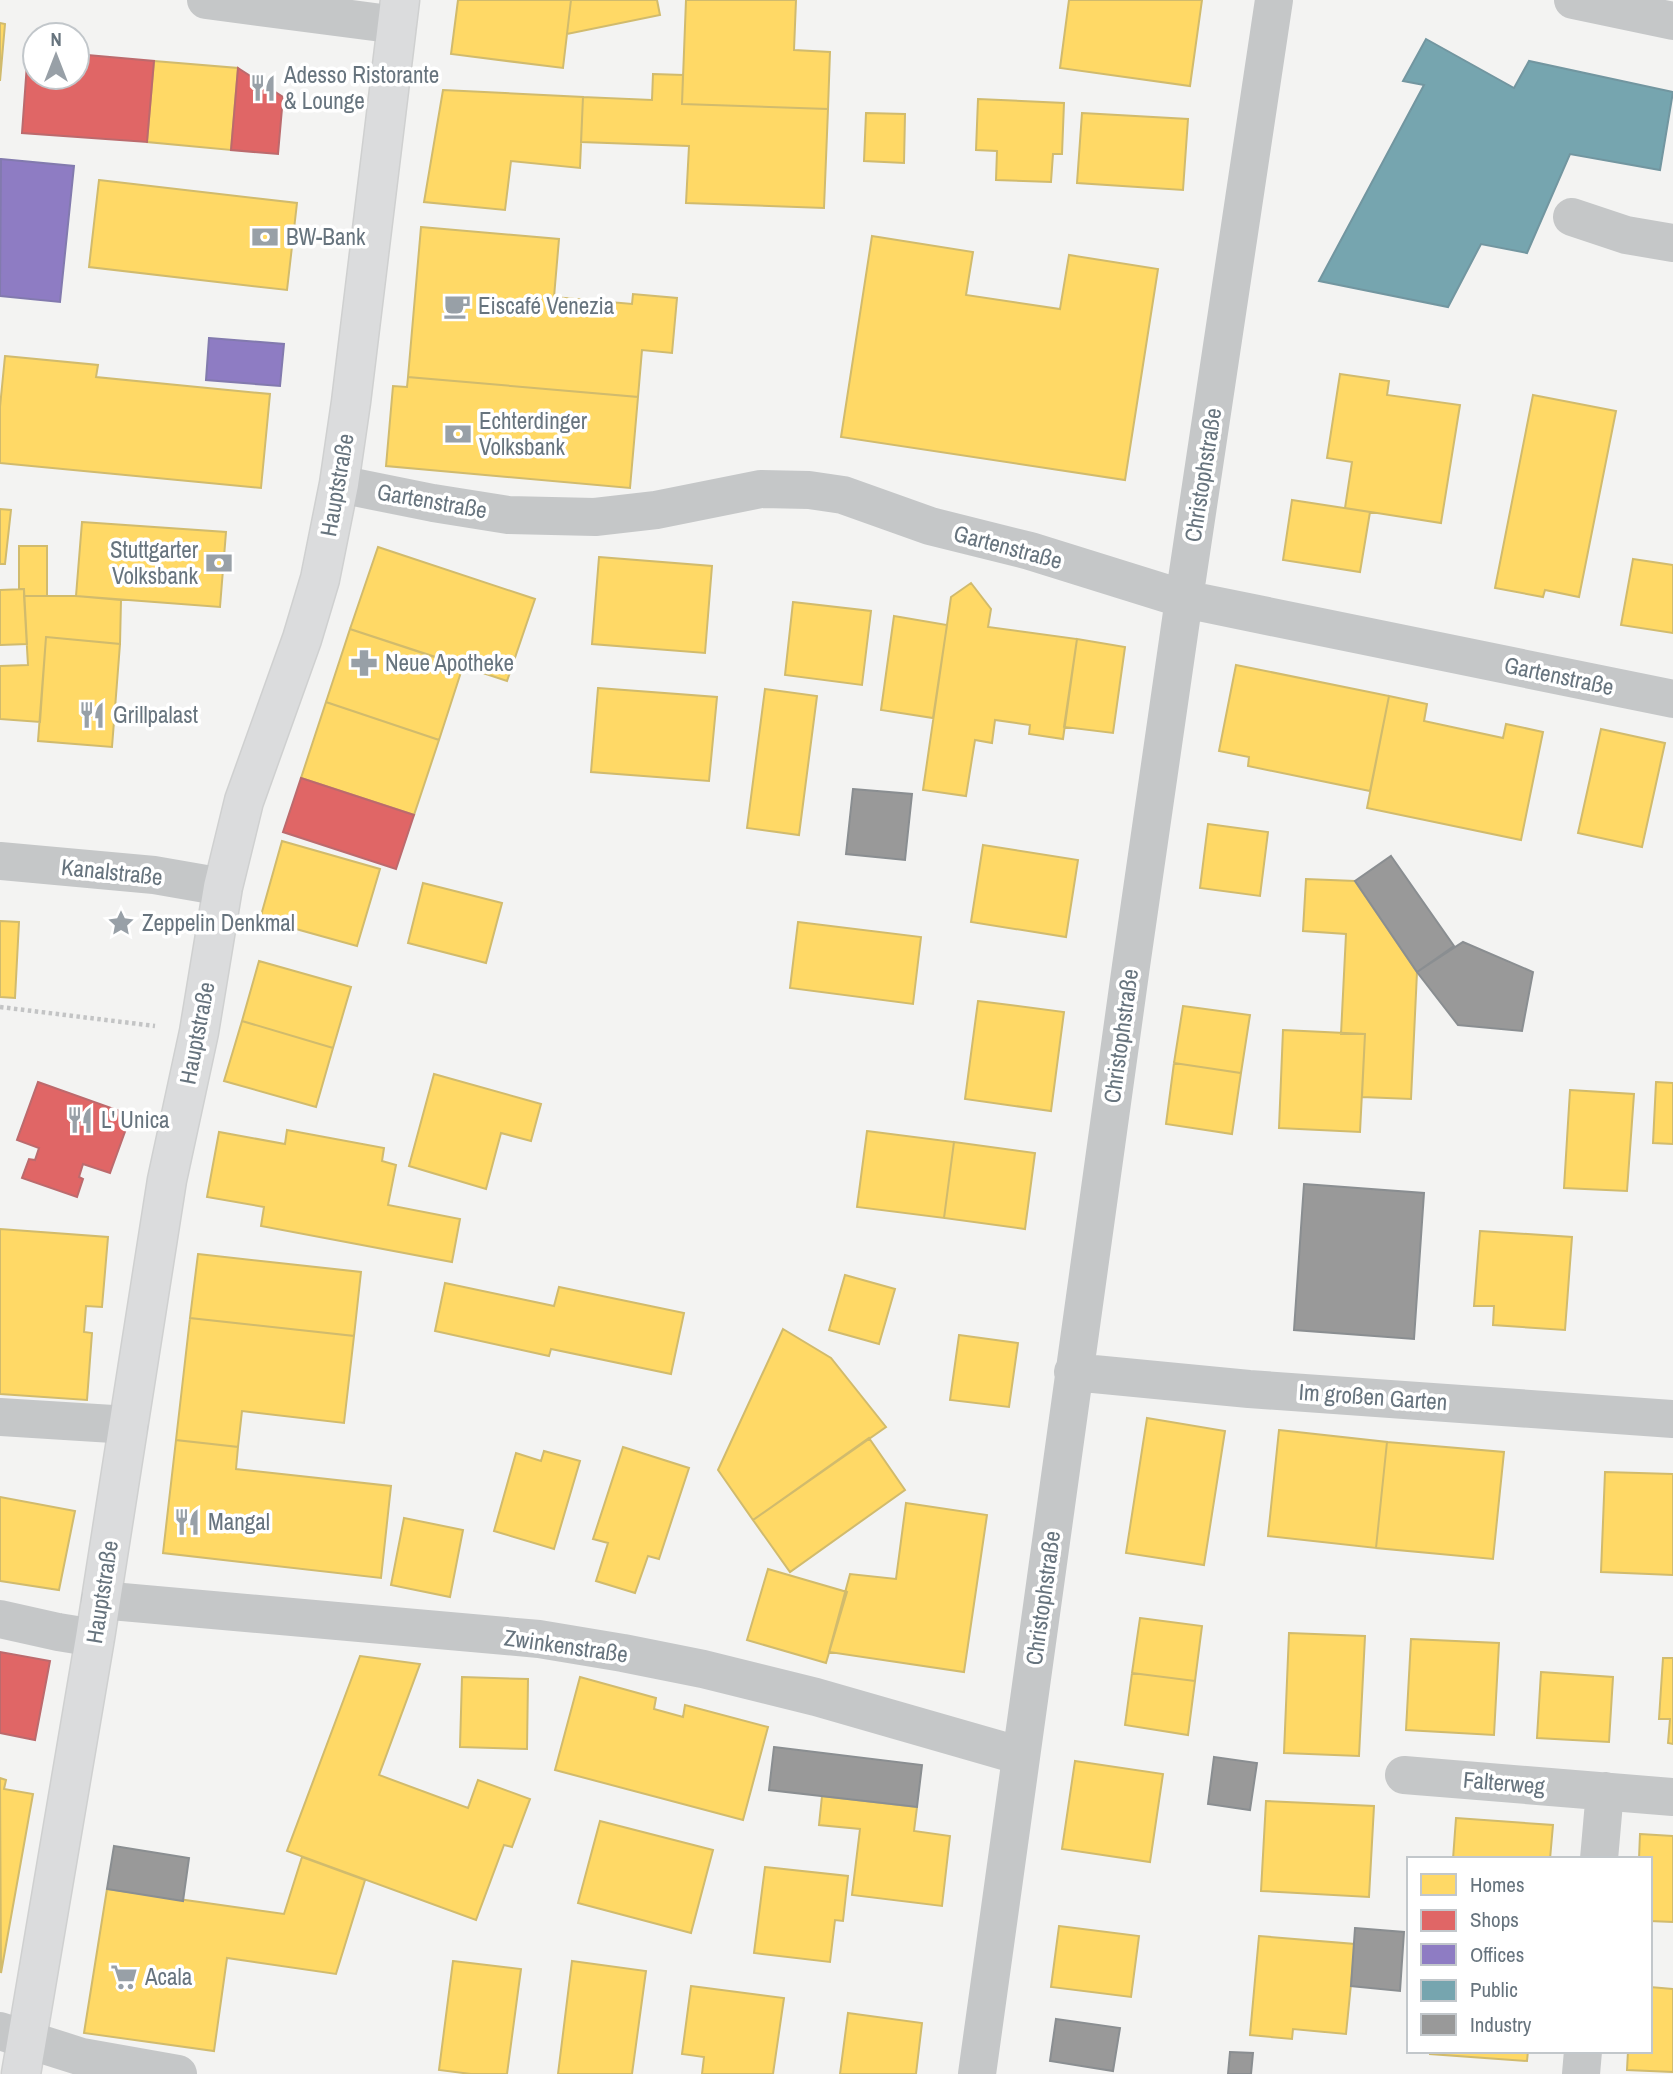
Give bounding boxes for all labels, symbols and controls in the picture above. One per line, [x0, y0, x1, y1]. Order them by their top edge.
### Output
north arrow [21, 21, 91, 91]
text: N [50, 26, 62, 52]
place label: Adesso Ristorante & Lounge [283, 59, 439, 116]
restaurant icon: Adesso Ristorante & Lounge [248, 73, 278, 103]
place label: BW-Bank [286, 221, 366, 252]
bank icon: BW-Bank [250, 222, 280, 252]
place label: Eiscafé Venezia [478, 290, 615, 321]
cafe icon: Eiscafé Venezia [442, 291, 472, 321]
place label: Echterdinger Volksbank [479, 405, 588, 462]
street label: Christophstraße [1177, 406, 1228, 544]
bank icon: Echterdinger Volksbank [443, 419, 473, 449]
street label: Hauptstraße [312, 431, 361, 539]
street label: Gartenstraße [375, 476, 489, 525]
street label: Gartenstraße [950, 517, 1066, 576]
place label: Stuttgarter Volksbank [110, 534, 199, 591]
bank icon: Stuttgarter Volksbank [204, 548, 234, 578]
place label: Neue Apotheke [385, 647, 514, 678]
pharmacy icon: Neue Apotheke [349, 648, 379, 678]
street label: Gartenstraße [1502, 649, 1617, 702]
place label: Grillpalast [113, 699, 198, 730]
restaurant icon: Grillpalast [77, 700, 107, 730]
street label: Kanalstraße [60, 851, 164, 892]
place label: Zeppelin Denkmal [142, 907, 295, 938]
place icon: Zeppelin Denkmal [106, 908, 136, 938]
street label: Christophstraße [1096, 967, 1145, 1105]
street label: Hauptstraße [171, 979, 222, 1087]
place label: L' Unica [101, 1104, 170, 1135]
restaurant icon: L' Unica [65, 1105, 95, 1135]
street label: Im großen Garten [1298, 1376, 1448, 1417]
place label: Mangal [208, 1506, 270, 1537]
restaurant icon: Mangal [172, 1507, 202, 1537]
street label: Christophstraße [1018, 1529, 1067, 1667]
street label: Hauptstraße [78, 1538, 125, 1646]
street label: Zwinkenstraße [502, 1621, 630, 1670]
street label: Falterweg [1462, 1763, 1547, 1802]
legend [1407, 1857, 1652, 2053]
text: Homes [1470, 1870, 1525, 1899]
text: Shops [1470, 1905, 1519, 1934]
text: Offices [1470, 1940, 1524, 1969]
place label: Acala [144, 1961, 193, 1992]
supermarket icon: Acala [109, 1962, 139, 1992]
text: Public [1470, 1975, 1518, 2004]
text: Industry [1470, 2010, 1532, 2039]

